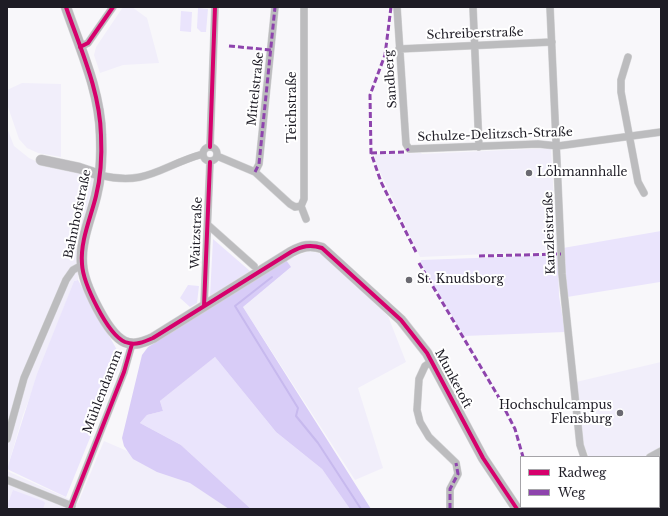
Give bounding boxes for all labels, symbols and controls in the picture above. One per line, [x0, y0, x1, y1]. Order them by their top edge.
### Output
street label: Schreiberstraße [426, 25, 524, 43]
street label: Sandberg [382, 49, 400, 109]
street label: Mittelstraße [245, 51, 267, 127]
street label: Teichstraße [286, 71, 300, 143]
street label: Schulze-Delitzsch-Straße [417, 125, 573, 145]
place label: Löhmannhalle [537, 166, 627, 180]
street label: Bahnhofstraße [62, 168, 94, 260]
marker: Löhmannhalle [524, 168, 534, 178]
street label: Kanzleistraße [541, 191, 559, 275]
street label: Waitzstraße [189, 197, 205, 269]
place label: St. Knudsborg [417, 273, 504, 287]
marker: St. Knudsborg [404, 275, 414, 285]
street label: Munketoft [431, 347, 475, 411]
street label: Mühlendamm [80, 348, 126, 436]
place label: Hochschulcampus Flensburg [499, 399, 612, 427]
marker: Hochschulcampus Flensburg [615, 408, 625, 418]
legend [520, 456, 660, 508]
text: Radweg [558, 465, 606, 480]
text: Weg [558, 485, 585, 500]

